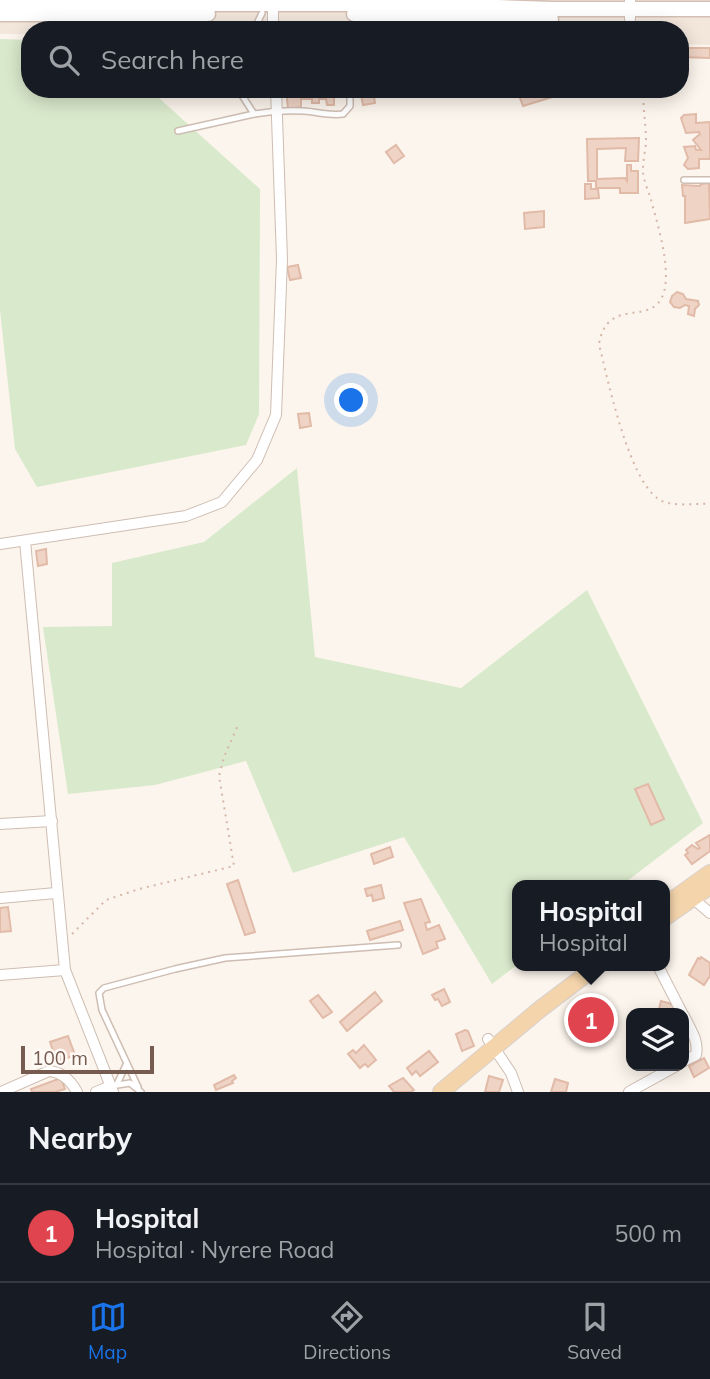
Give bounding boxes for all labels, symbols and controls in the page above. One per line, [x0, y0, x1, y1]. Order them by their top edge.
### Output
search box [21, 21, 689, 98]
icon: search [45, 41, 83, 79]
text: Search here [101, 43, 244, 76]
your location [334, 383, 368, 417]
popup [512, 880, 670, 971]
text: Hospital [539, 895, 643, 928]
text: Hospital [539, 928, 628, 957]
pin: 1 [568, 994, 614, 1046]
map controls [626, 1008, 689, 1071]
button: layers [626, 1008, 689, 1071]
scale bar [21, 1043, 154, 1075]
text: 100 m [32, 1046, 88, 1070]
text: Nearby [28, 1119, 132, 1157]
text: Hospital [95, 1202, 199, 1235]
text: 1 [44, 1219, 58, 1248]
text: 500 m [614, 1219, 682, 1248]
text: Hospital · Nyrere Road [95, 1235, 334, 1264]
tab: Map [88, 1298, 127, 1364]
tab: Directions [303, 1298, 391, 1364]
tab: Saved [567, 1298, 622, 1364]

